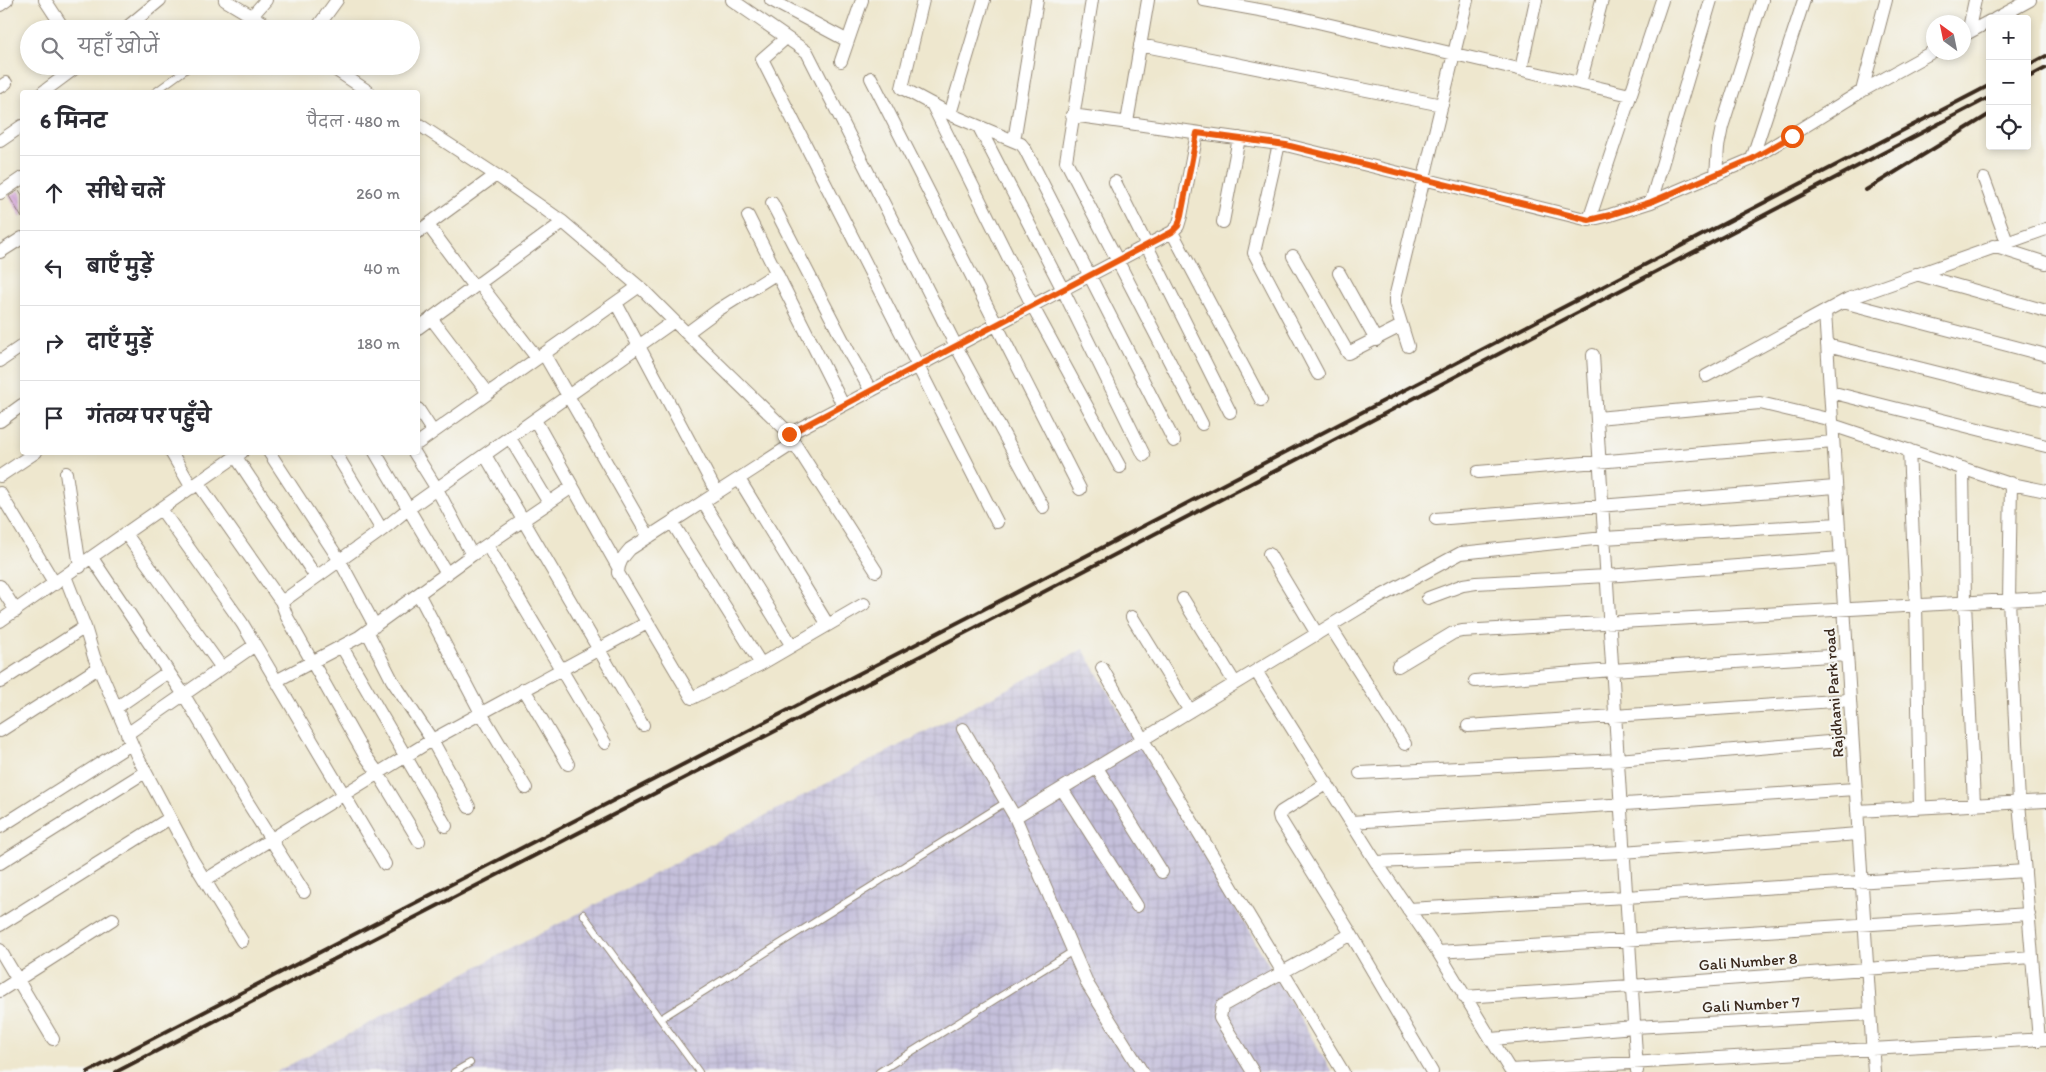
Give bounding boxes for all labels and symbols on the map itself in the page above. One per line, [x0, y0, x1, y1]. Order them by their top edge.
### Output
north arrow [1926, 15, 1971, 60]
route start [1781, 125, 1804, 148]
route end [778, 423, 801, 446]
street label: Rajdhani Park road [1819, 627, 1848, 758]
street label: Gali Number 8 [1698, 949, 1798, 974]
street label: Gali Number 7 [1702, 992, 1801, 1017]

